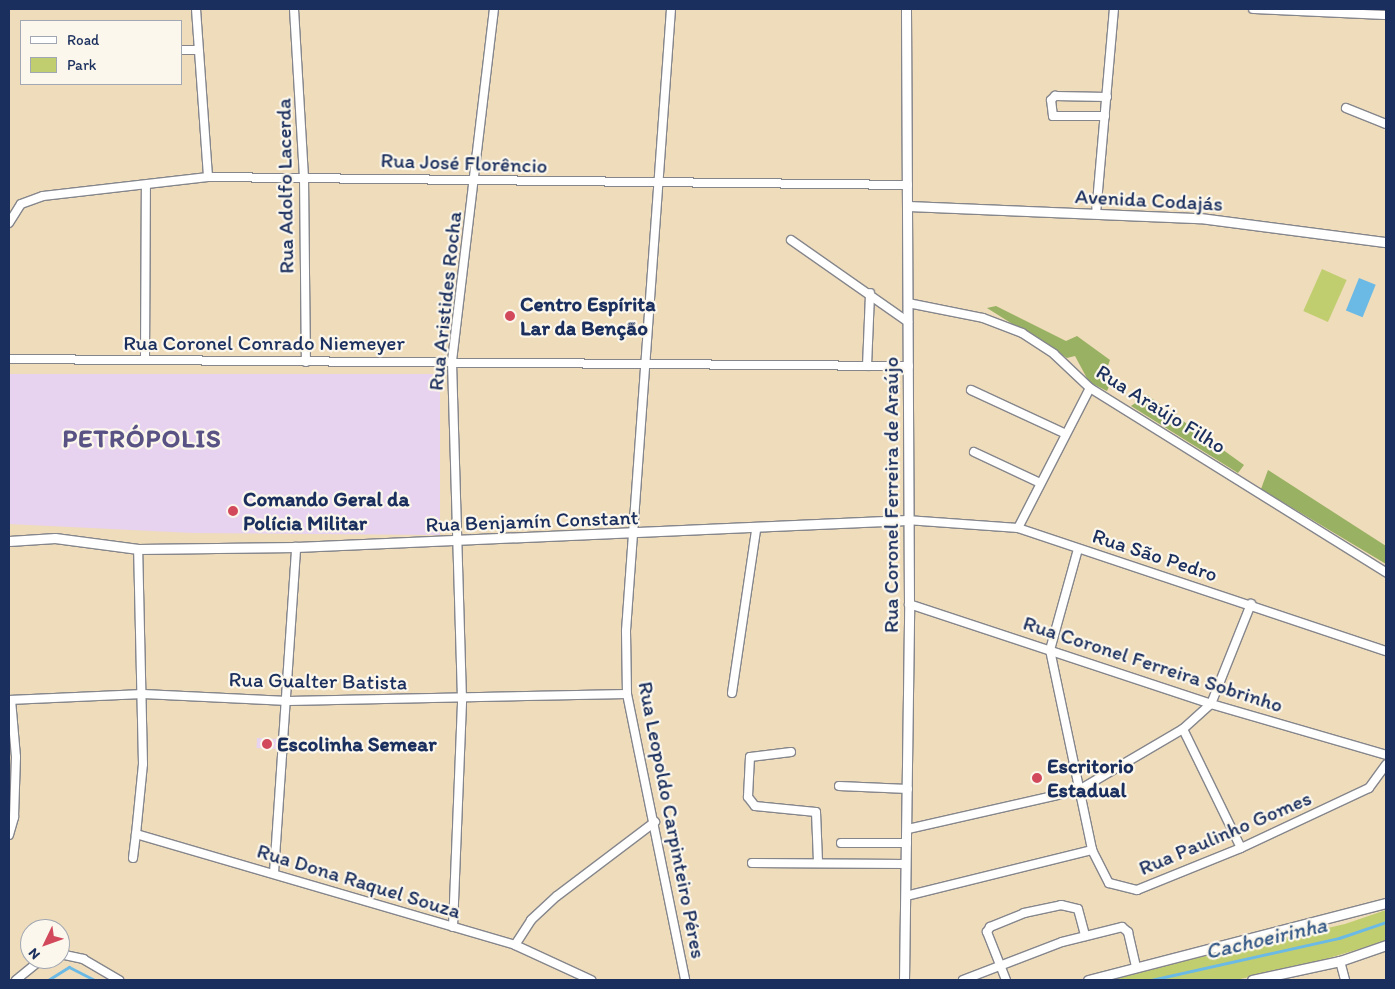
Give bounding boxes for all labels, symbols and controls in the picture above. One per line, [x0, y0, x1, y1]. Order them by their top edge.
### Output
legend [20, 20, 182, 85]
text: Road [67, 31, 99, 49]
text: Park [67, 56, 97, 74]
street label: Rua Adolfo Lacerda [271, 98, 299, 274]
street label: Rua José Florêncio [380, 147, 548, 179]
street label: Avenida Codajás [1074, 184, 1224, 216]
street label: Rua Aristides Rocha [423, 211, 467, 391]
place label: Centro Espírita Lar da Benção [520, 291, 656, 341]
marker: Centro Espírita Lar da Benção [504, 310, 516, 322]
street label: Rua Coronel Conrado Niemeyer [123, 330, 405, 356]
street label: Rua Coronel Ferreira de Araújo [878, 357, 904, 633]
street label: Rua Araújo Filho [1092, 359, 1230, 459]
district label: PETRÓPOLIS [61, 423, 223, 455]
place label: Comando Geral da Polícia Militar [243, 486, 410, 536]
marker: Comando Geral da Polícia Militar [227, 505, 239, 517]
street label: Rua Benjamín Constant [425, 505, 639, 537]
street label: Rua São Pedro [1090, 523, 1220, 587]
street label: Rua Coronel Ferreira Sobrinho [1020, 610, 1286, 718]
street label: Rua Gualter Batista [229, 667, 407, 695]
street label: Rua Leopoldo Carpinteiro Péres [633, 679, 711, 961]
place label: Escolinha Semear [277, 731, 436, 757]
marker: Escolinha Semear [261, 738, 273, 750]
place label: Escritorio Estadual [1047, 753, 1134, 803]
marker: Escritorio Estadual [1031, 772, 1043, 784]
street label: Rua Paulinho Gomes [1135, 785, 1315, 881]
street label: Rua Dona Raquel Souza [254, 838, 464, 924]
water label: Cachoeirinha [1203, 911, 1329, 965]
north arrow [20, 919, 70, 969]
text: N [25, 945, 44, 963]

